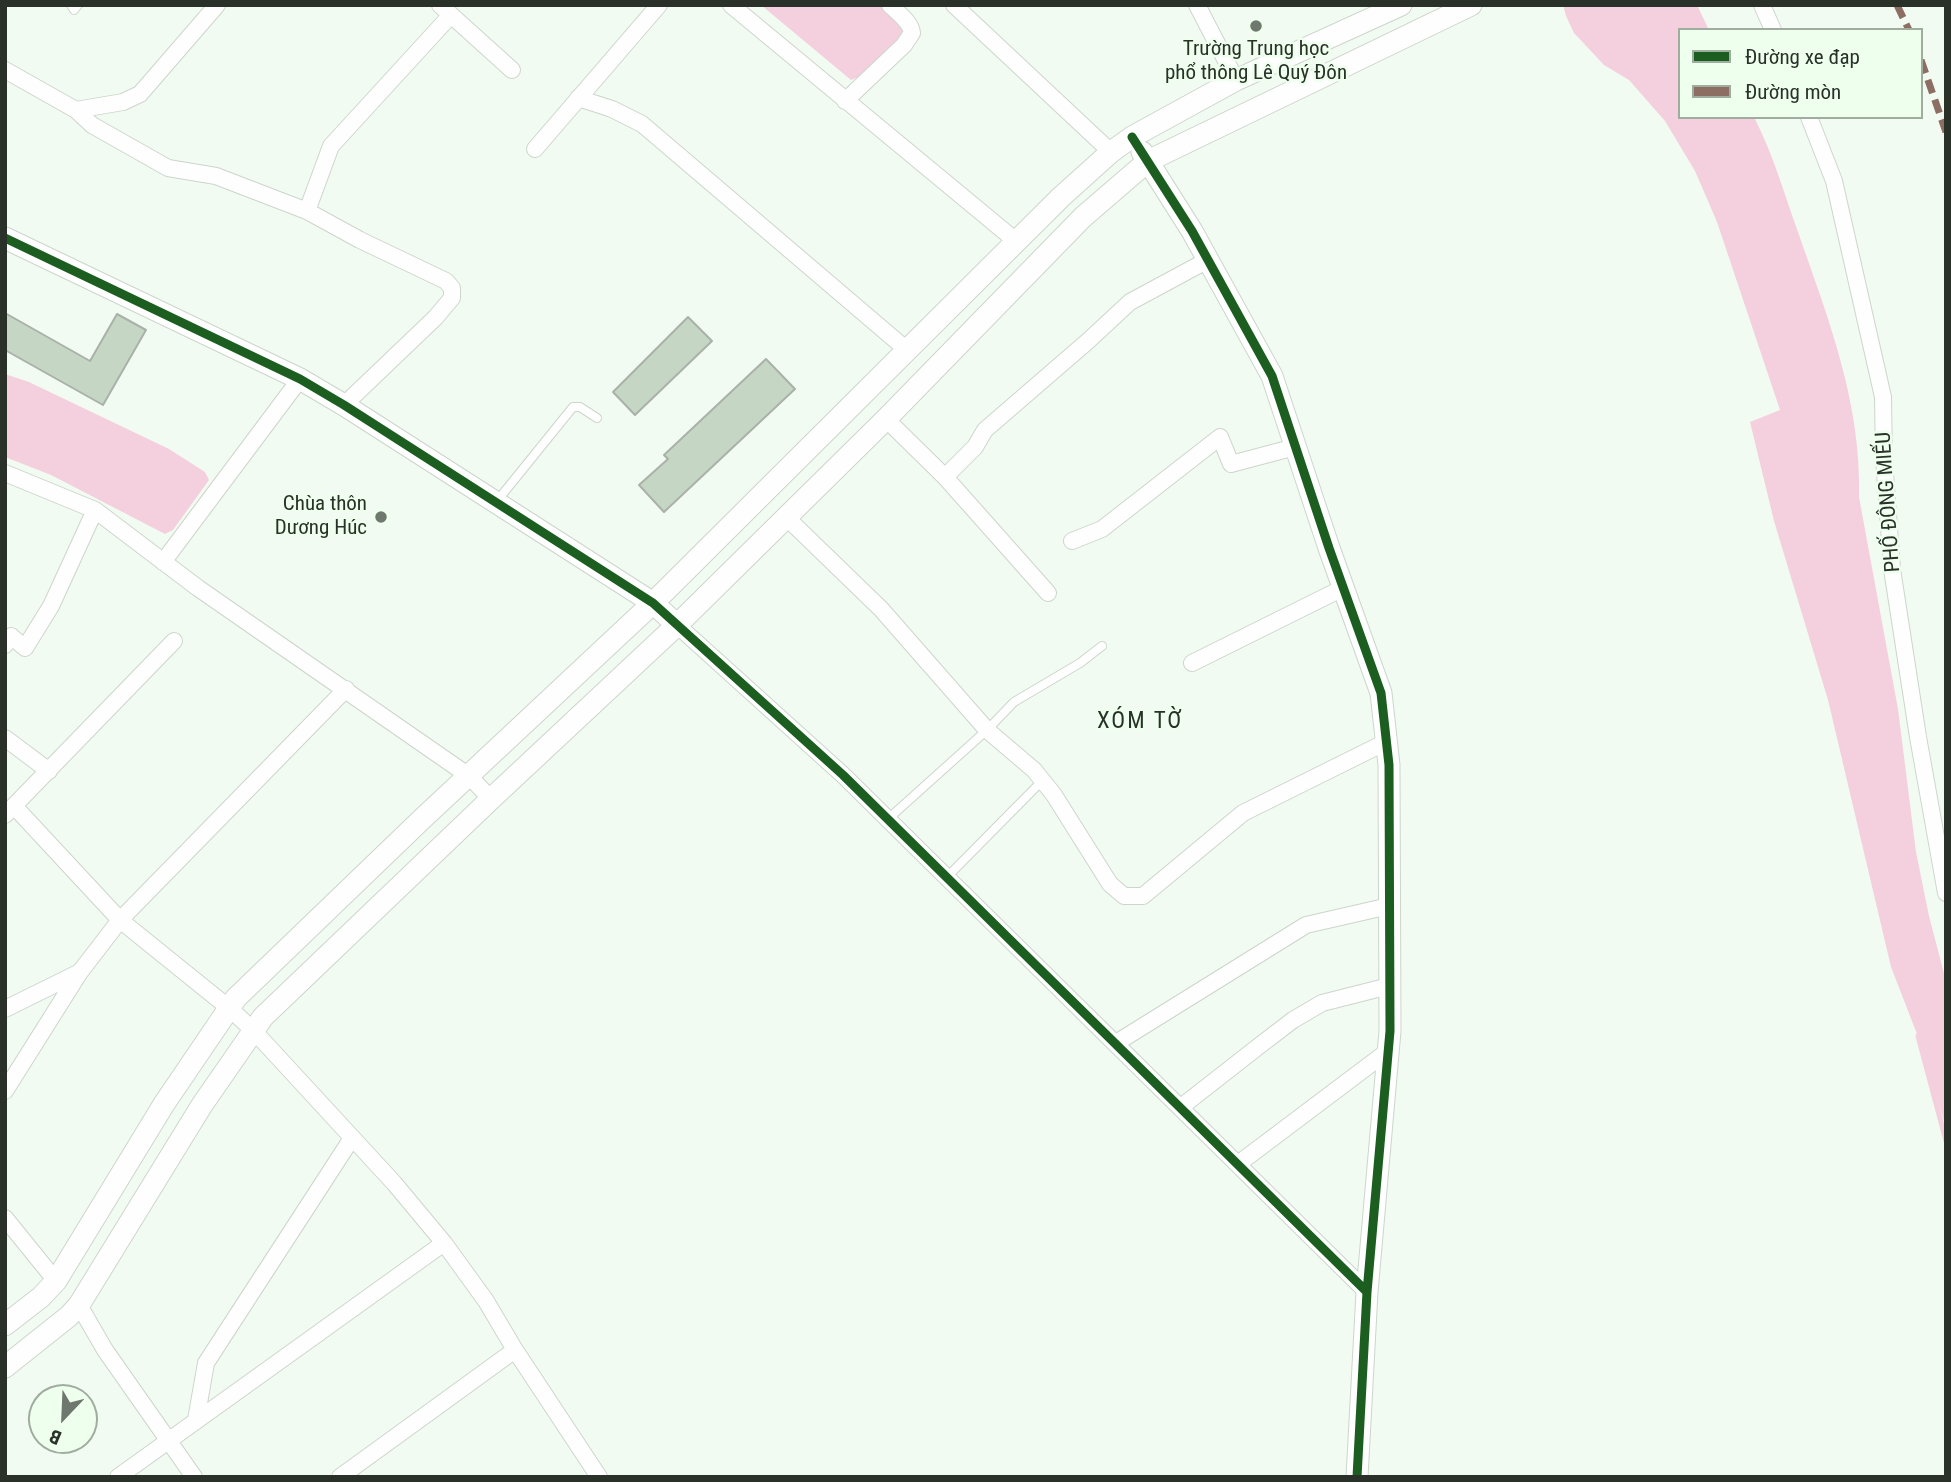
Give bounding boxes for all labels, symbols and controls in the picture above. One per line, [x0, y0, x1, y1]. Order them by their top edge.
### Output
marker: Trường Trung học phổ thông Lê Quý Đôn [1248, 18, 1264, 34]
legend [1678, 28, 1923, 119]
place label: Trường Trung học phổ thông Lê Quý Đôn [1165, 37, 1347, 87]
text: Đường xe đạp [1745, 45, 1860, 69]
text: Đường mòn [1745, 80, 1841, 104]
street label: PHỐ ĐÔNG MIẾU [1872, 431, 1906, 573]
place label: Chùa thôn Dương Húc [275, 492, 367, 542]
marker: Chùa thôn Dương Húc [373, 509, 389, 525]
district label: XÓM TỜ [1098, 708, 1182, 736]
north arrow [28, 1384, 98, 1454]
text: B [46, 1424, 65, 1450]

